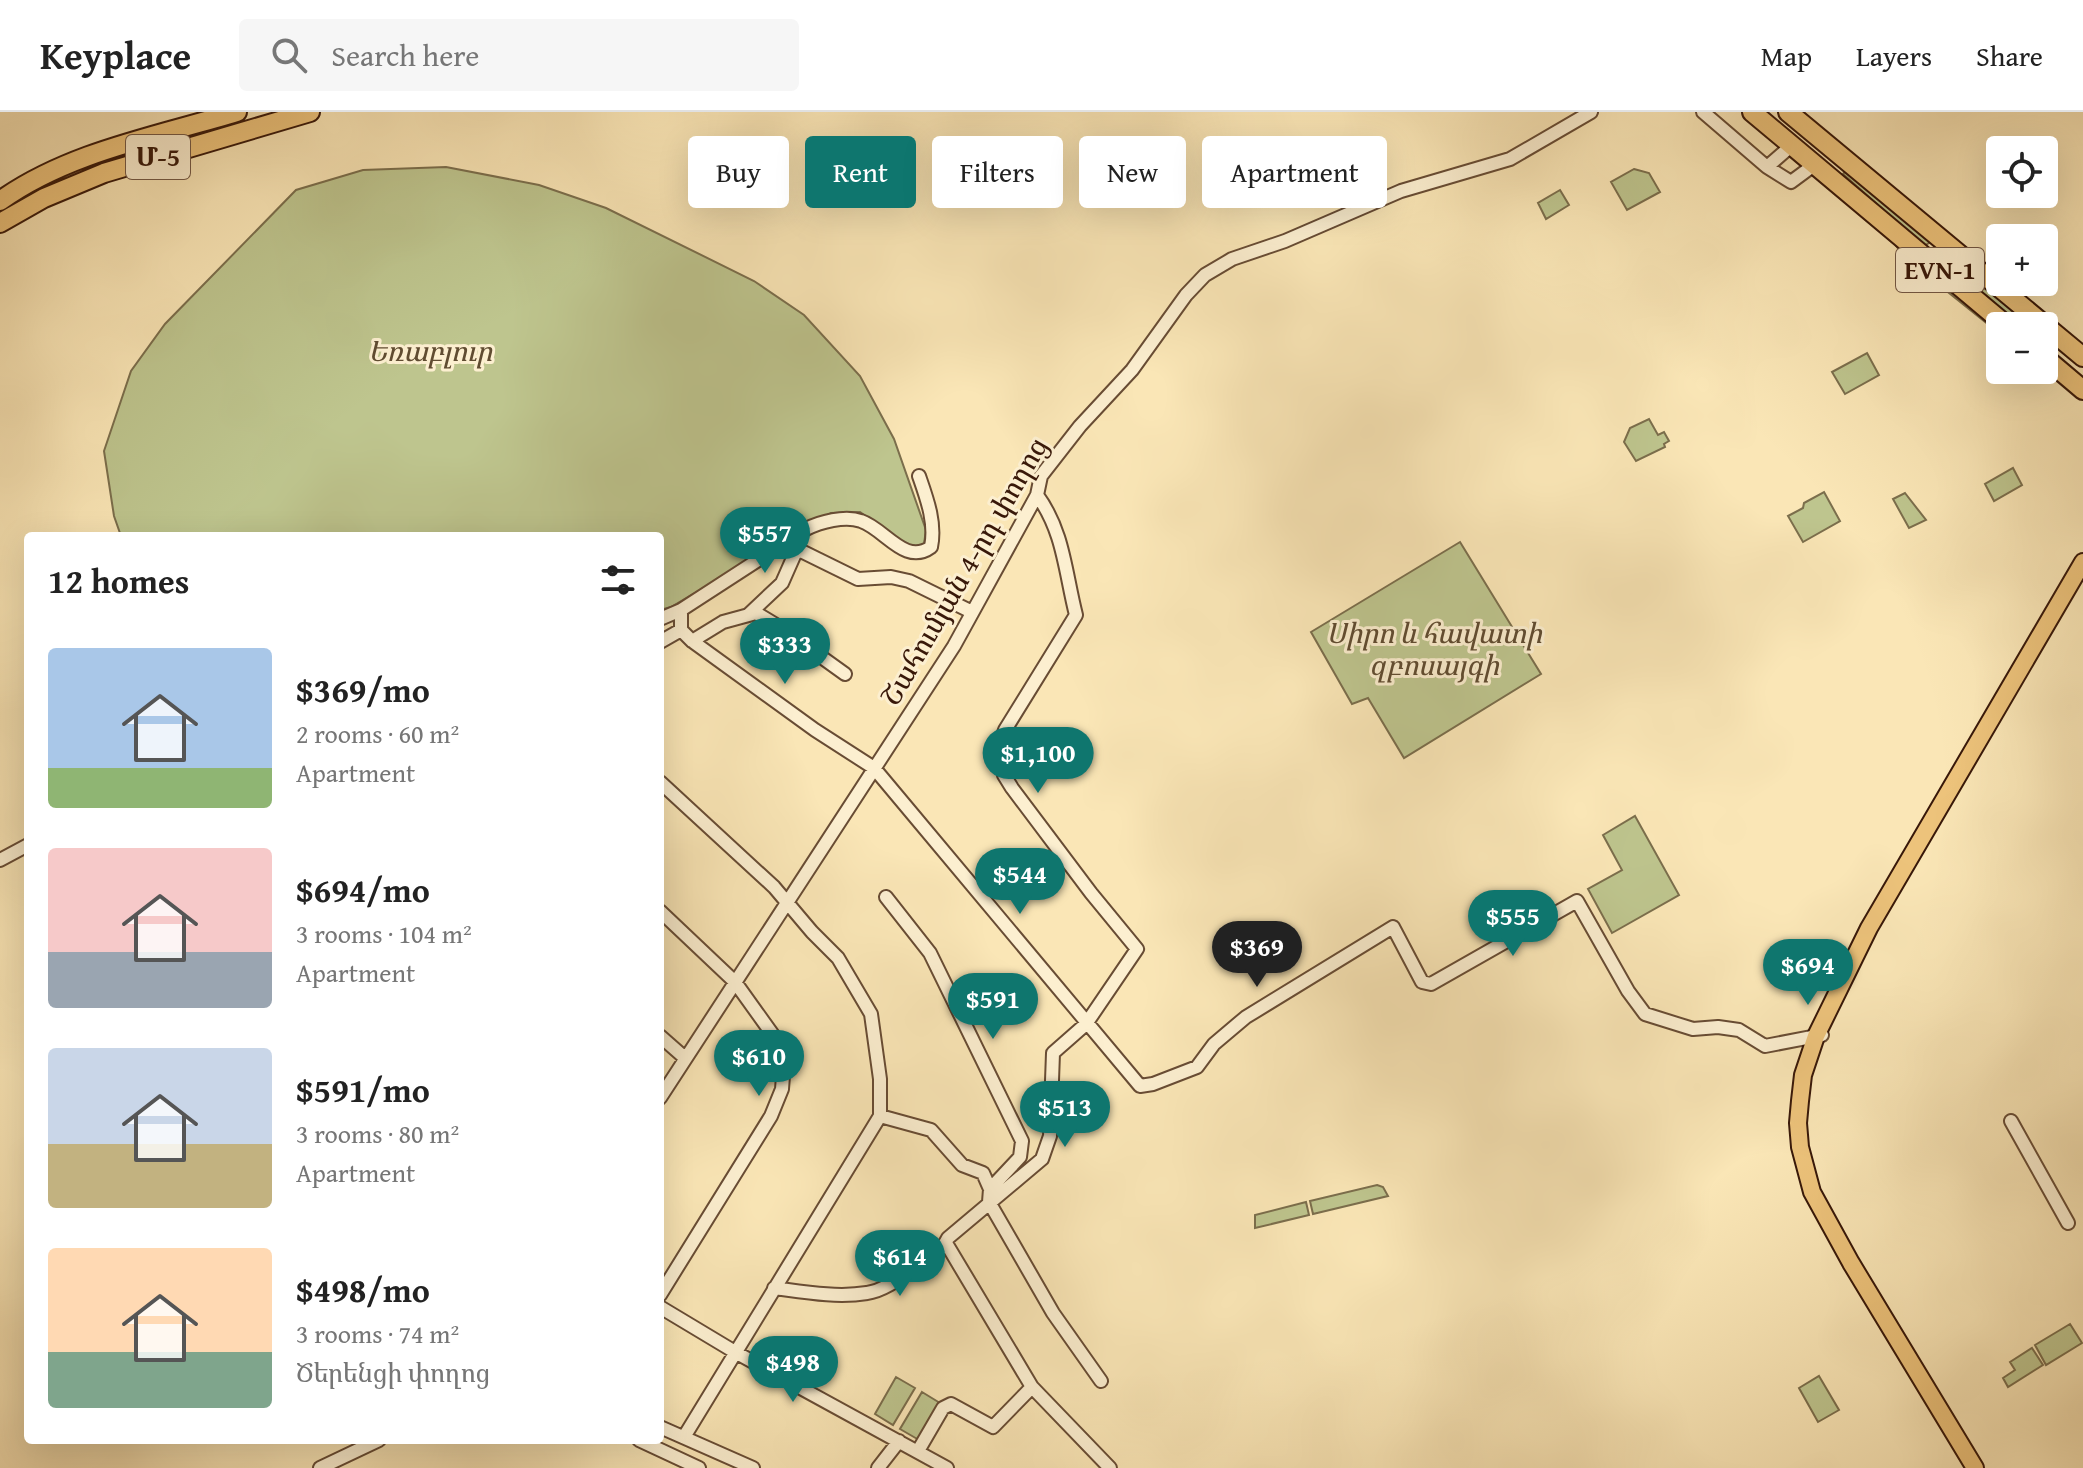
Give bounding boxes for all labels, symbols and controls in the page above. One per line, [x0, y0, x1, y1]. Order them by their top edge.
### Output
search box [239, 19, 799, 91]
text: Keyplace [40, 27, 191, 83]
icon: search [267, 33, 311, 77]
text: Search here [331, 33, 479, 77]
text: Map [1761, 35, 1812, 76]
text: Layers [1856, 35, 1932, 76]
text: Share [1976, 35, 2043, 76]
road number: Մ-5 [126, 135, 190, 179]
chip: Buy [688, 136, 789, 208]
chip: Rent [805, 136, 916, 208]
chip: Filters [932, 136, 1063, 208]
chip: New [1079, 136, 1186, 208]
chip: Apartment [1202, 136, 1387, 208]
map controls [1986, 136, 2058, 384]
button: locate [1986, 136, 2058, 208]
button: + [1986, 224, 2058, 296]
road number: EVN-1 [1896, 248, 1984, 292]
button: − [1986, 312, 2058, 384]
park label: Եռաբլուր [368, 330, 493, 371]
street label: Շահումյան 4-րդ փողոց [870, 429, 1057, 712]
pin: $557 [718, 507, 812, 575]
text: $557 [738, 513, 792, 552]
text: 12 homes [48, 556, 189, 605]
icon: filters [596, 558, 640, 602]
park label: Սիրո և հավատի զբոսայգի [1326, 612, 1543, 685]
pin: $333 [738, 618, 832, 686]
text: $333 [758, 624, 812, 663]
text: $369/mo [296, 665, 430, 714]
icon: home [112, 680, 208, 776]
text: 2 rooms · 60 m² [296, 714, 459, 753]
pin: $1,100 [973, 727, 1103, 795]
text: $1,100 [1001, 733, 1075, 772]
text: Apartment [296, 753, 415, 792]
pin: $544 [973, 848, 1067, 916]
text: $544 [993, 854, 1047, 893]
text: $694/mo [296, 865, 430, 914]
icon: home [112, 880, 208, 976]
pin: $555 [1466, 890, 1560, 958]
text: $555 [1486, 896, 1540, 935]
text: 3 rooms · 104 m² [296, 914, 472, 953]
pin: $369 [1210, 921, 1304, 989]
text: $369 [1230, 927, 1284, 966]
pin: $694 [1761, 939, 1855, 1007]
text: $694 [1781, 945, 1835, 984]
text: Apartment [296, 953, 415, 992]
pin: $591 [946, 973, 1040, 1041]
text: $591 [966, 979, 1020, 1018]
pin: $610 [712, 1030, 806, 1098]
text: $610 [732, 1036, 786, 1075]
text: $591/mo [296, 1065, 430, 1114]
icon: home [112, 1080, 208, 1176]
pin: $513 [1018, 1081, 1112, 1149]
text: $513 [1038, 1087, 1092, 1126]
text: 3 rooms · 80 m² [296, 1114, 459, 1153]
text: Apartment [296, 1153, 415, 1192]
pin: $614 [853, 1230, 947, 1298]
text: $614 [873, 1236, 927, 1275]
text: $498/mo [296, 1265, 430, 1314]
icon: home [112, 1280, 208, 1376]
text: 3 rooms · 74 m² [296, 1314, 459, 1353]
pin: $498 [746, 1336, 840, 1404]
text: $498 [766, 1342, 820, 1381]
text: Ծերենցի փողոց [296, 1353, 490, 1392]

